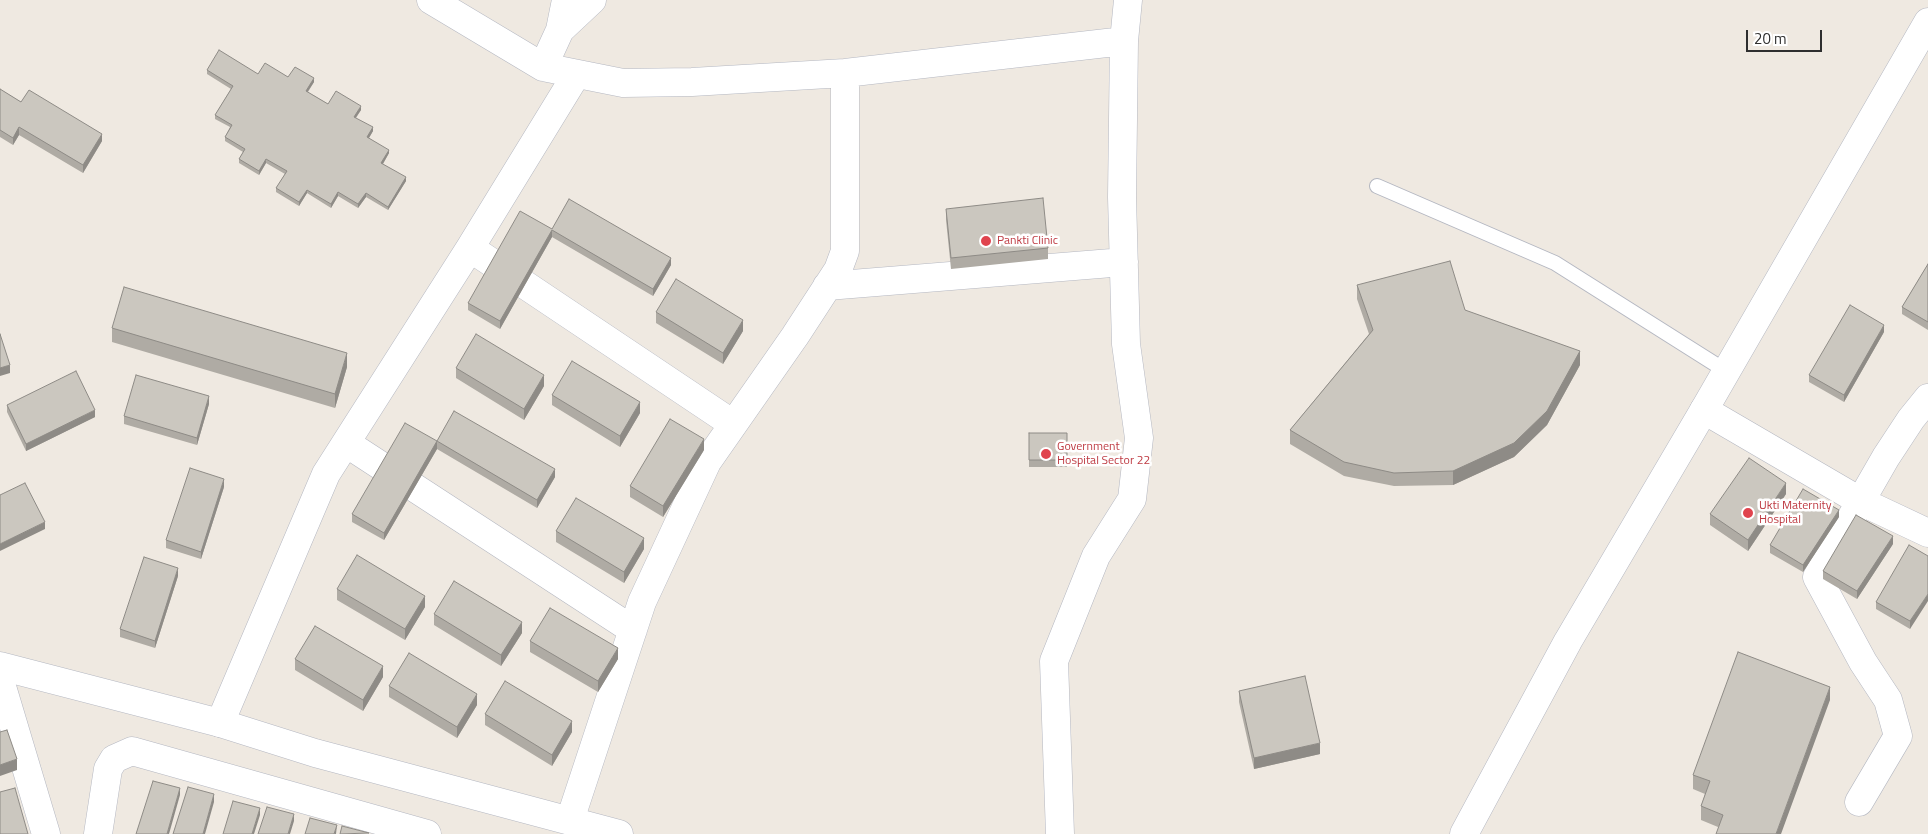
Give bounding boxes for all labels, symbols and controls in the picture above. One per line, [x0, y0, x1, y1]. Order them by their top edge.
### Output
scale bar [1748, 20, 1824, 52]
text: 20 m [1754, 27, 1787, 50]
marker: Pankti Clinic [979, 234, 993, 248]
place label: Pankti Clinic [997, 234, 1058, 248]
place label: Government Hospital Sector 22 [1057, 440, 1150, 468]
marker: Government Hospital Sector 22 [1039, 447, 1053, 461]
place label: Ukti Maternity Hospital [1759, 499, 1832, 527]
marker: Ukti Maternity Hospital [1741, 506, 1755, 520]

